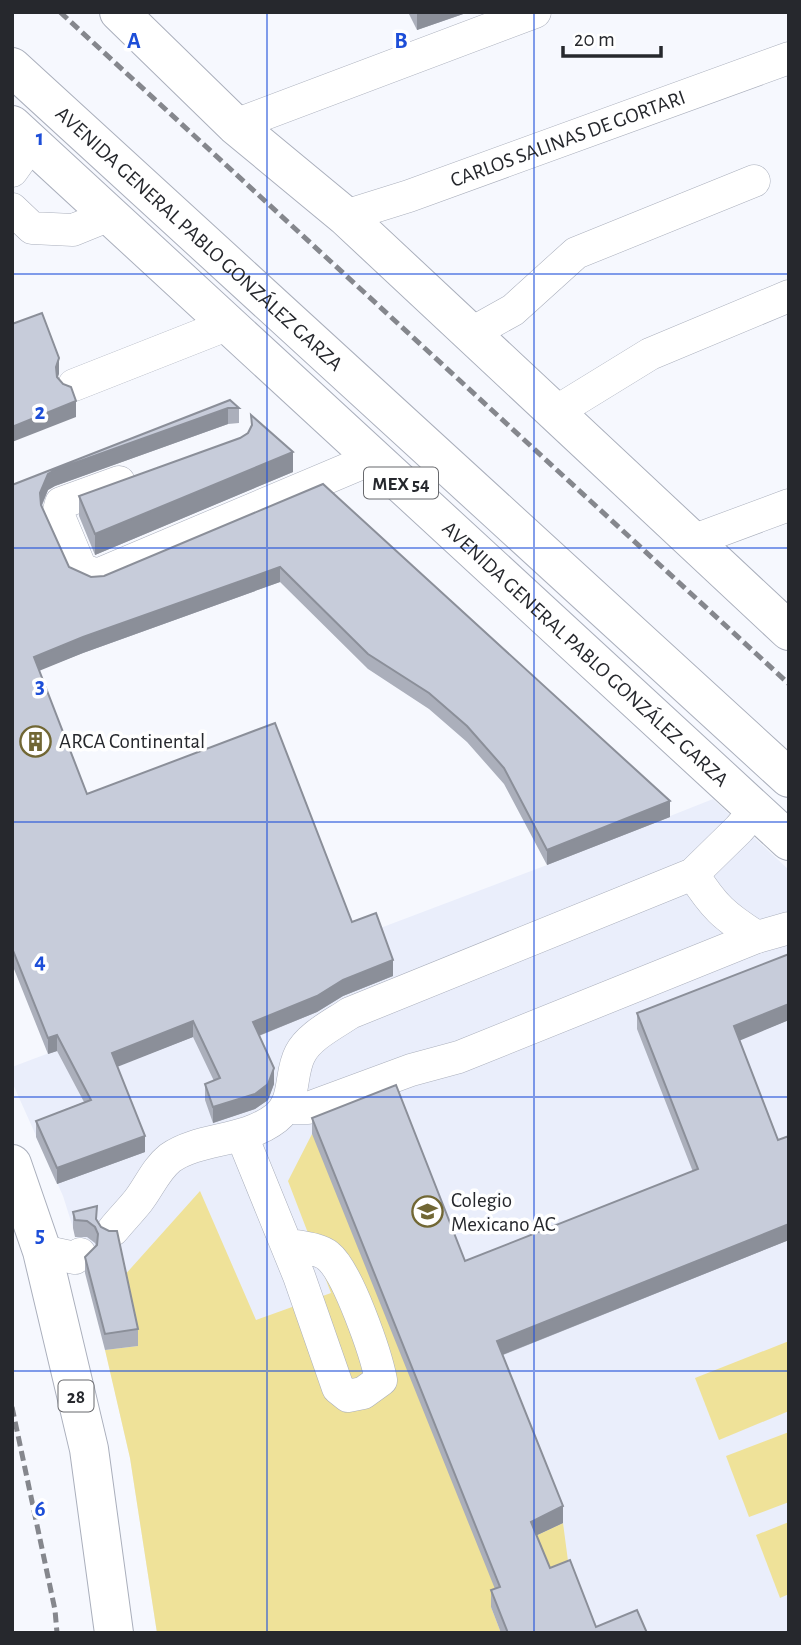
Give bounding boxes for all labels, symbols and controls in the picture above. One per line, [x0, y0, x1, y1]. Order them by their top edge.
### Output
scale bar [563, 14, 661, 58]
text: 20 m [574, 29, 615, 50]
text: A [127, 30, 141, 53]
text: B [394, 30, 408, 53]
street label: CARLOS SALINAS DE GORTARI [448, 87, 688, 191]
street label: AVENIDA GENERAL PABLO GONZÁLEZ GARZA [52, 103, 346, 375]
text: 1 [36, 127, 44, 150]
text: 2 [35, 401, 46, 424]
road number: MEX 54 [364, 468, 438, 498]
street label: AVENIDA GENERAL PABLO GONZÁLEZ GARZA [438, 517, 732, 791]
text: 3 [35, 675, 45, 698]
building icon: ARCA Continental [19, 724, 53, 758]
place label: ARCA Continental [59, 731, 205, 752]
text: 4 [34, 950, 46, 973]
place label: Colegio Mexicano AC [451, 1190, 556, 1235]
school or university icon: Colegio Mexicano AC [411, 1195, 445, 1229]
text: 5 [35, 1224, 45, 1247]
road number: 28 [58, 1380, 94, 1412]
text: 6 [34, 1498, 46, 1521]

